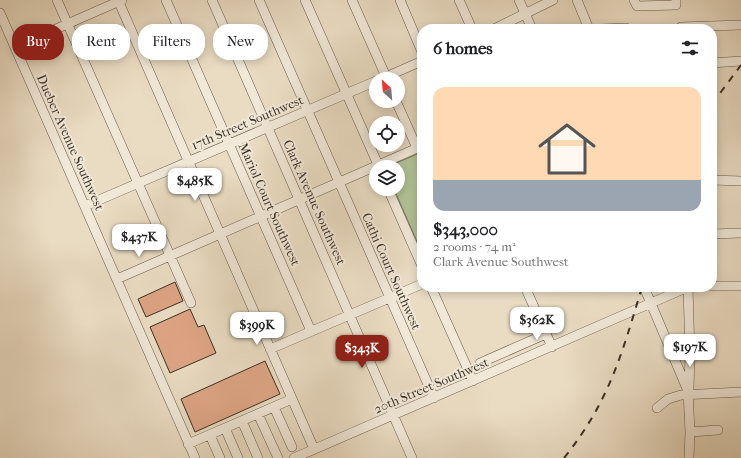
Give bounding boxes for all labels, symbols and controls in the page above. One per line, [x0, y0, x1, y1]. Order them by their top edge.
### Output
chip: Buy [12, 24, 64, 60]
chip: Rent [72, 24, 130, 60]
chip: Filters [138, 24, 205, 60]
chip: New [213, 24, 268, 60]
icon: filters [679, 37, 701, 59]
text: 6 homes [433, 38, 493, 58]
street label: Dueber Avenue Southwest [34, 72, 108, 213]
north arrow [369, 72, 405, 108]
map controls [369, 72, 405, 196]
street label: 17th Street Southwest [189, 92, 306, 153]
icon: home [531, 113, 603, 185]
button: locate [369, 116, 405, 152]
street label: Clark Avenue Southwest [280, 137, 349, 267]
street label: Mariol Court Southwest [236, 140, 304, 268]
button: layers [369, 160, 405, 196]
pin: $485K [167, 168, 223, 202]
text: $485K [177, 173, 213, 188]
street label: Cathi Court Southwest [359, 210, 424, 332]
text: $343,000 [433, 219, 498, 239]
pin: $437K [111, 224, 167, 258]
text: $437K [121, 229, 157, 244]
text: 2 rooms · 74 m² [433, 239, 516, 254]
text: Clark Avenue Southwest [433, 254, 568, 269]
pin: $362K [509, 307, 565, 341]
pin: $399K [229, 312, 285, 346]
text: $362K [519, 312, 555, 327]
text: $399K [239, 317, 275, 332]
pin: $197K [662, 334, 718, 368]
pin: $343K [334, 335, 390, 369]
text: $197K [673, 339, 707, 354]
text: $343K [345, 340, 379, 355]
street label: 20th Street Southwest [372, 354, 491, 416]

